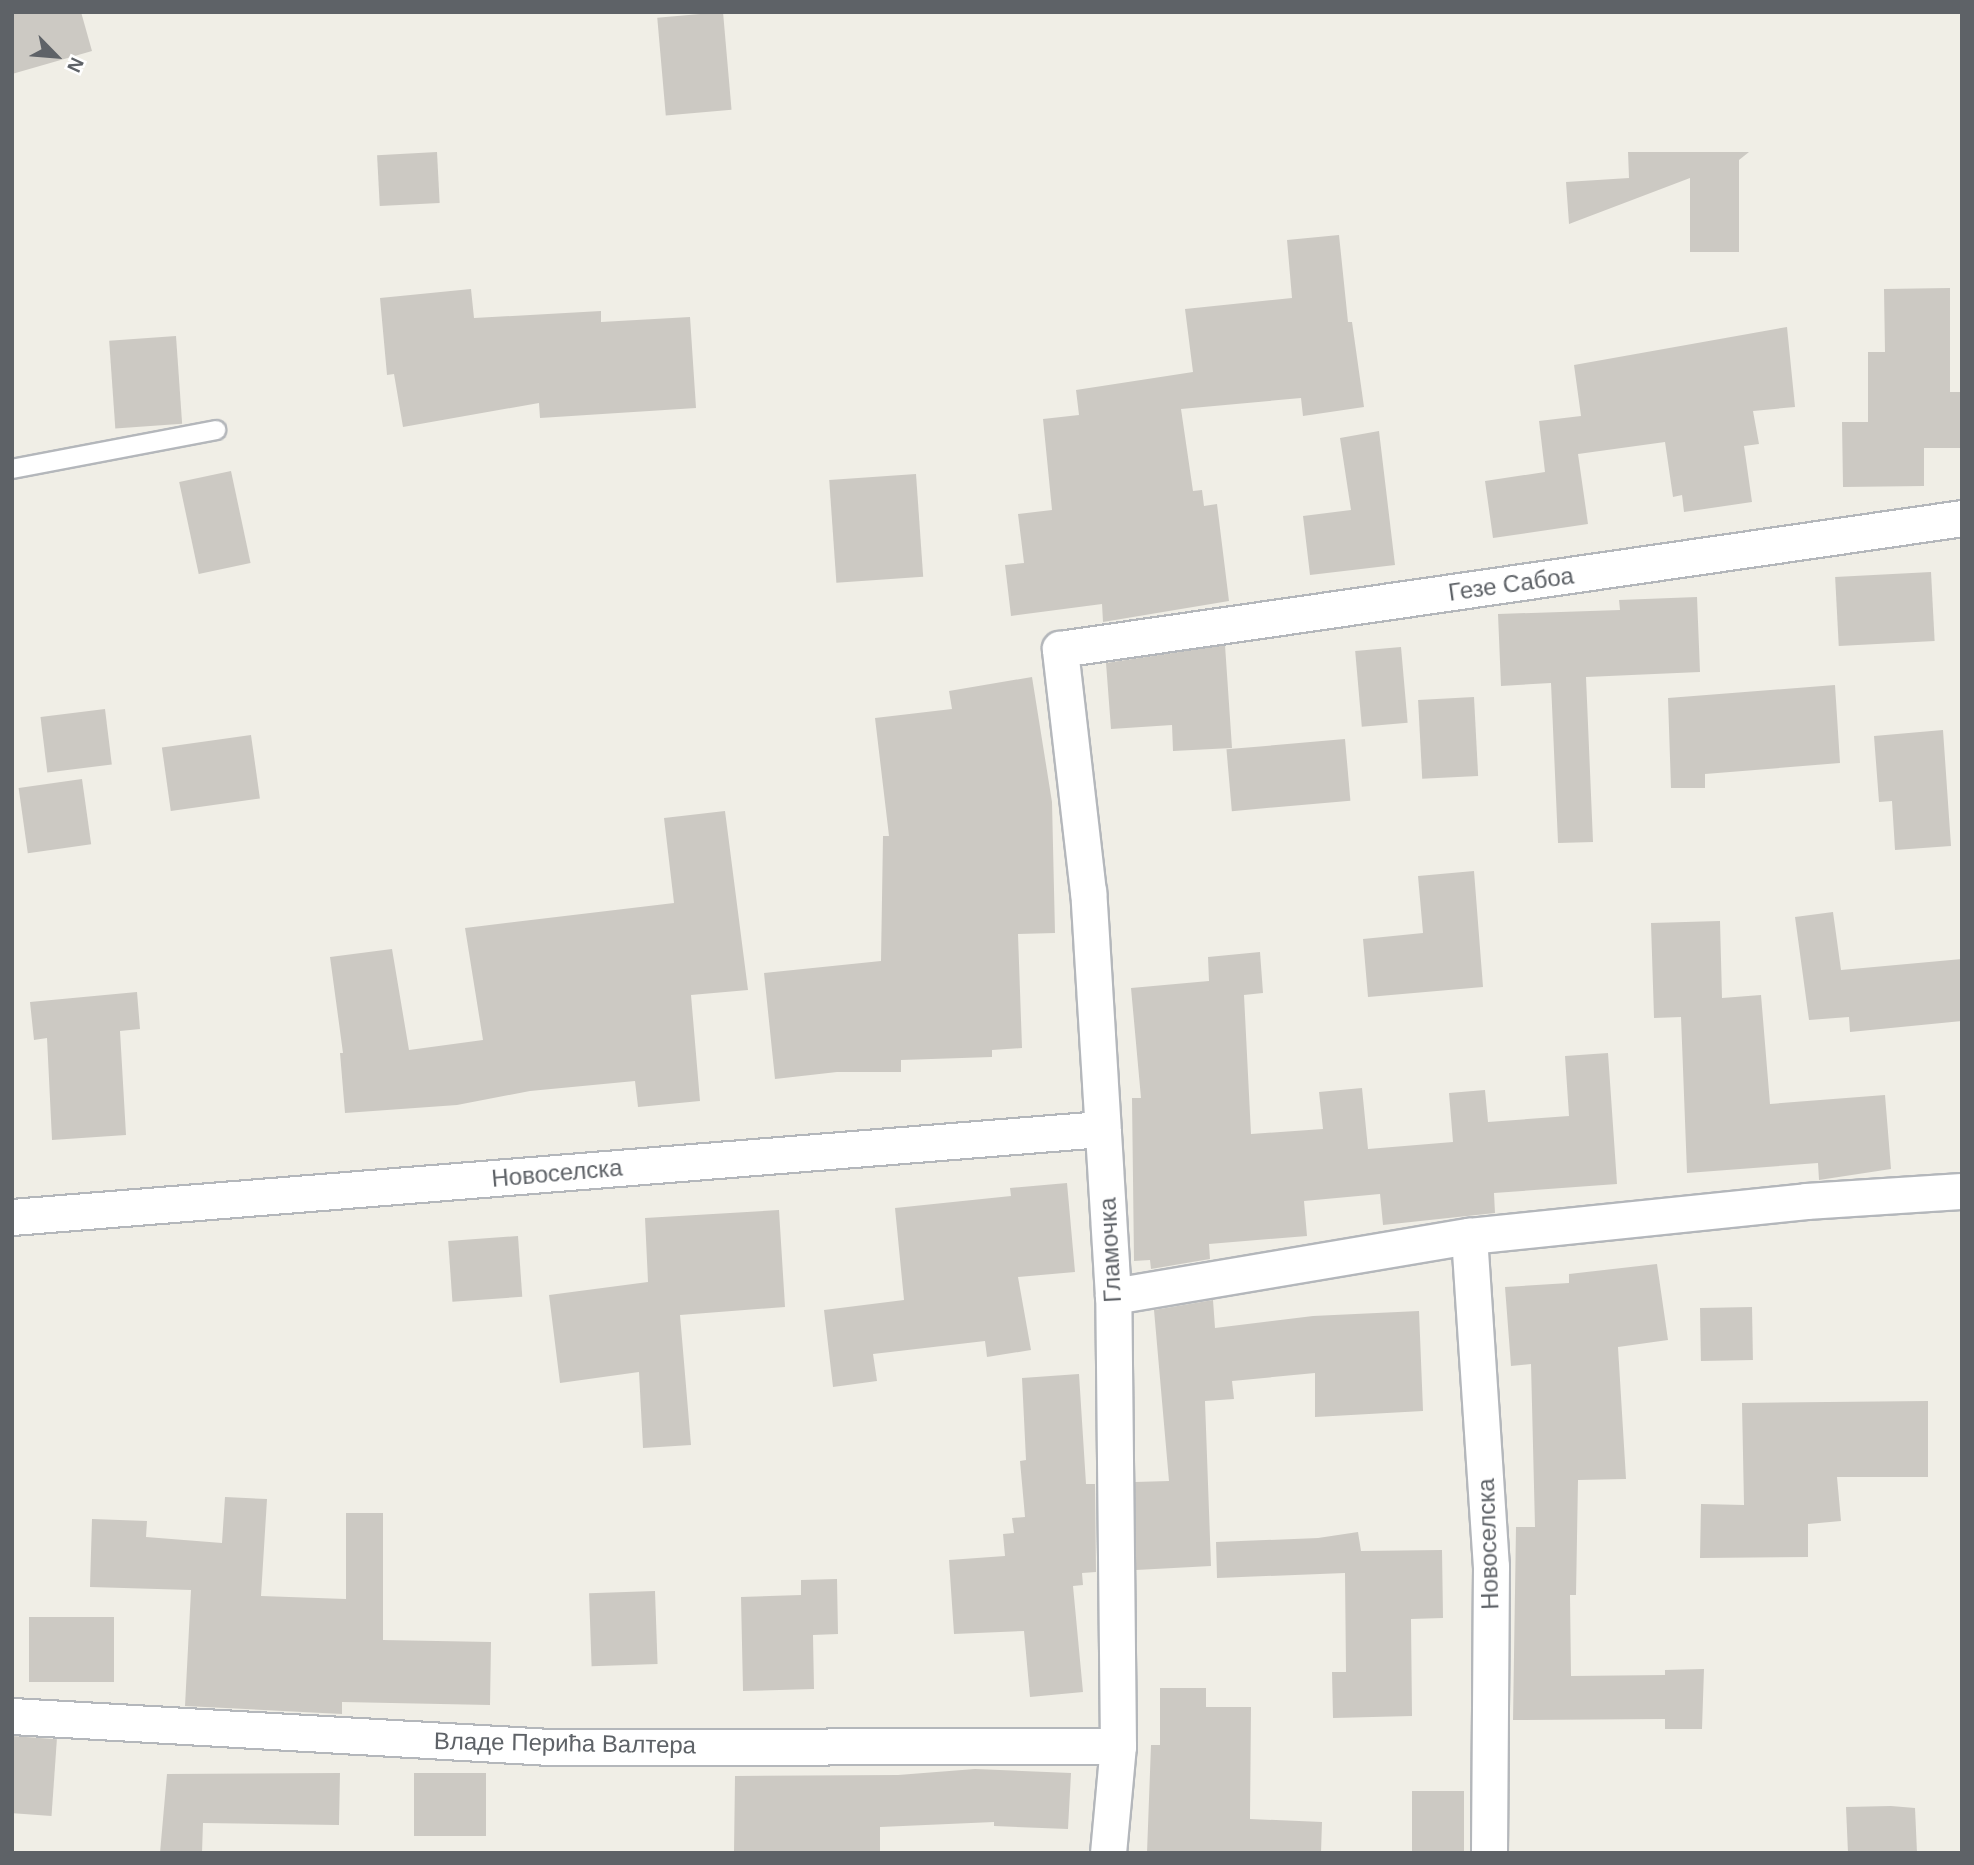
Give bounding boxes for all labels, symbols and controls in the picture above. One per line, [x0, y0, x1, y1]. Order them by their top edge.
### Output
north arrow [21, 21, 91, 91]
text: N [63, 54, 88, 76]
street label: Гезе Сабоа [1446, 561, 1576, 607]
street label: Новоселска [490, 1153, 624, 1193]
street label: Гламочка [1093, 1197, 1127, 1303]
street label: Новоселска [1471, 1478, 1505, 1610]
street label: Владе Перића Валтера [434, 1726, 696, 1760]

